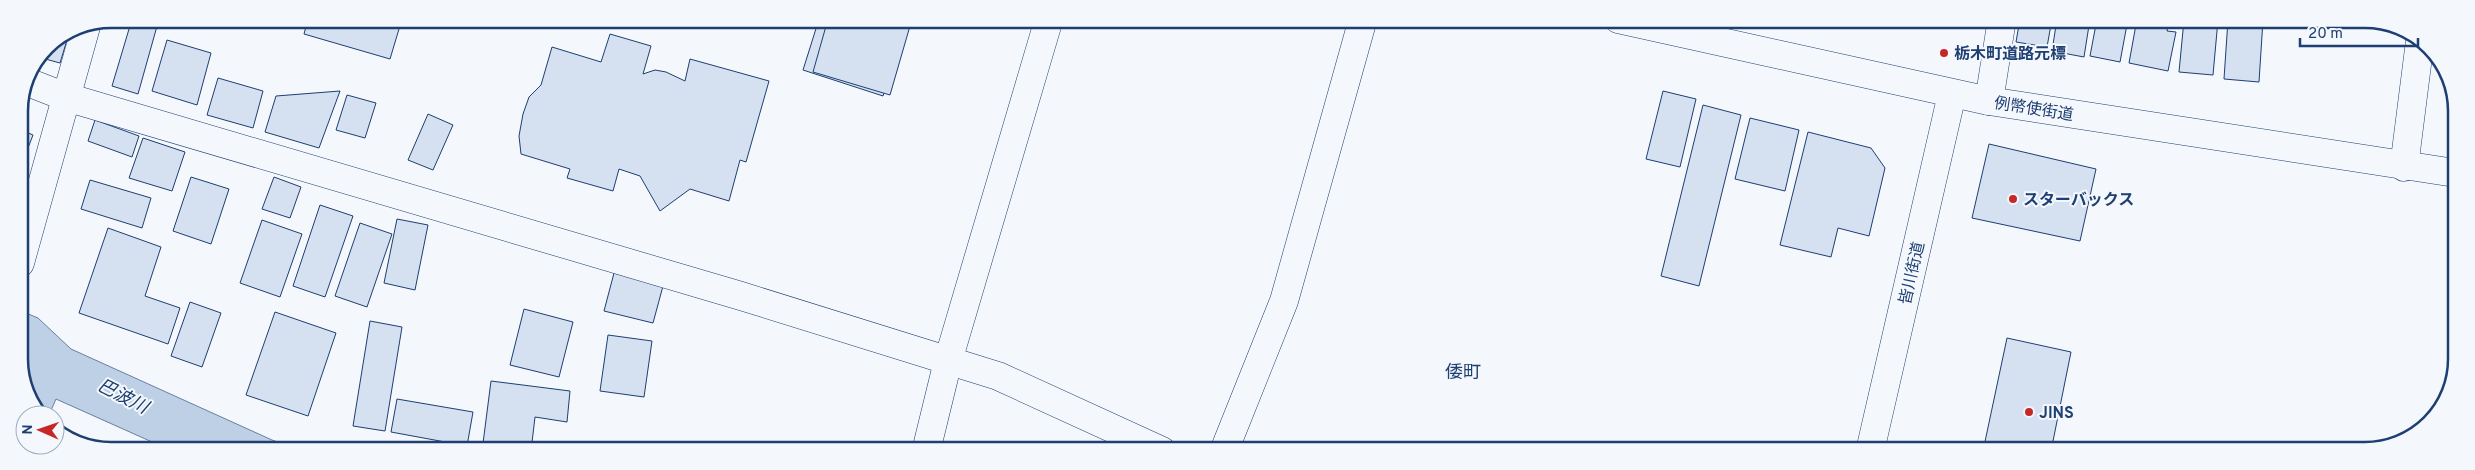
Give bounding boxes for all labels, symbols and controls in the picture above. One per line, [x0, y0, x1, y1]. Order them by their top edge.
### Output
scale bar [2300, 15, 2418, 47]
text: 20 m [2308, 25, 2343, 44]
place label: 栃木町道路元標 [1954, 45, 2066, 65]
marker: 栃木町道路元標 [1938, 47, 1950, 59]
street label: 例幣使街道 [1993, 94, 2075, 126]
place label: スターバックス [2023, 191, 2134, 211]
marker: スターバックス [2007, 193, 2019, 205]
street label: 皆川街道 [1896, 240, 1930, 307]
district label: 倭町 [1445, 362, 1481, 385]
water label: 巴波川 [93, 375, 153, 421]
place label: JINS [2039, 404, 2074, 424]
north arrow [15, 405, 65, 455]
marker: JINS [2023, 406, 2035, 418]
text: N [20, 424, 37, 435]

